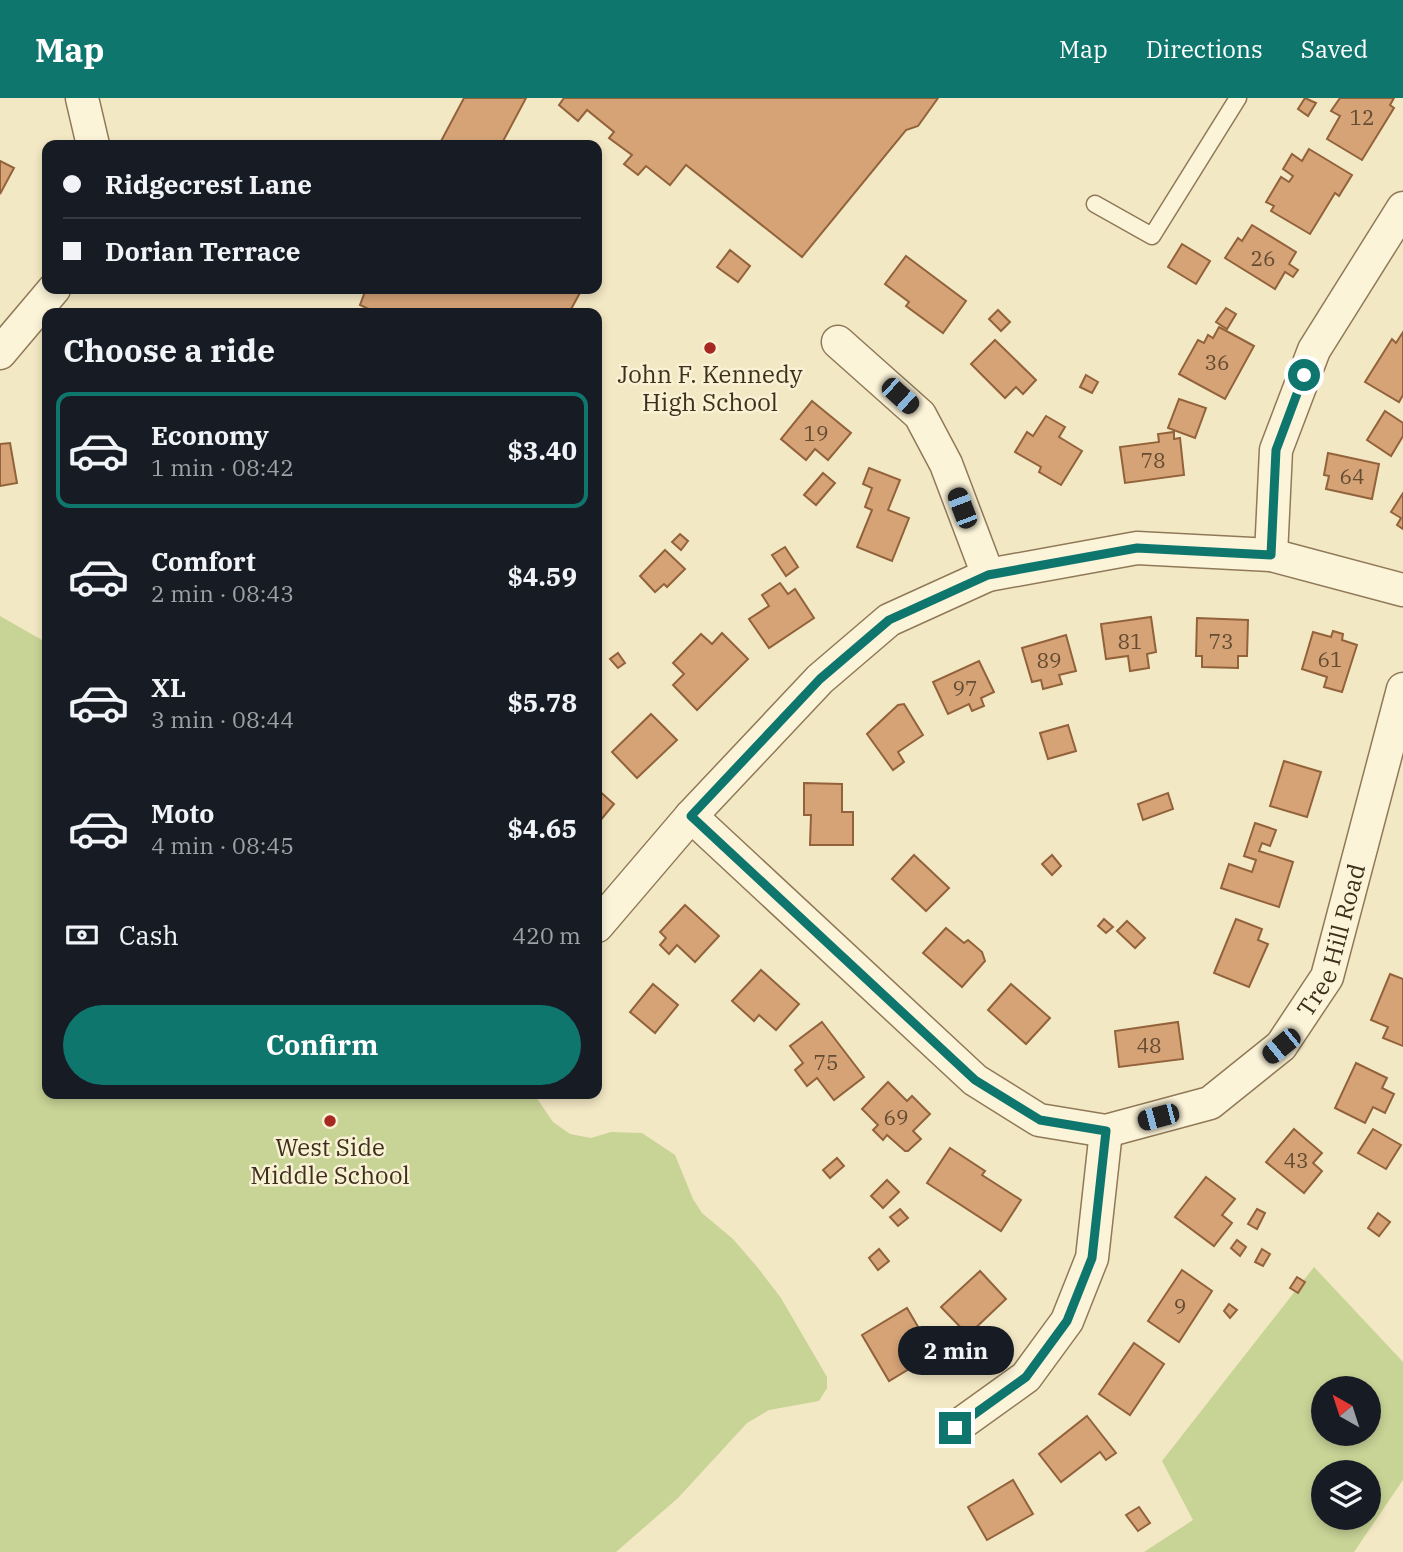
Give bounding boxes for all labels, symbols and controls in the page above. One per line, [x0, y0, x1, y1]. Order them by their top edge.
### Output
text: Map [35, 28, 104, 71]
text: Map [1059, 33, 1108, 65]
text: Directions [1146, 33, 1263, 65]
text: Saved [1301, 33, 1368, 65]
house number: 12 [1349, 103, 1375, 131]
text: Ridgecrest Lane [105, 167, 312, 201]
text: Dorian Terrace [105, 234, 300, 268]
house number: 26 [1250, 244, 1276, 272]
text: Choose a ride [63, 329, 275, 371]
marker: John F. Kennedy High School [702, 340, 718, 356]
house number: 36 [1204, 348, 1230, 376]
place label: John F. Kennedy High School [617, 358, 803, 418]
route start [1288, 359, 1320, 391]
car [878, 374, 923, 418]
text: Economy [151, 418, 269, 452]
icon: car [67, 419, 130, 482]
house number: 19 [803, 419, 829, 447]
text: $3.40 [507, 433, 577, 467]
house number: 78 [1140, 446, 1166, 474]
text: 1 min · 08:42 [151, 452, 294, 482]
house number: 64 [1339, 462, 1365, 490]
car [945, 485, 980, 531]
text: Comfort [151, 544, 256, 578]
icon: car [67, 545, 130, 608]
text: $4.59 [507, 559, 577, 593]
text: 2 min · 08:43 [151, 578, 294, 608]
house number: 81 [1117, 627, 1143, 655]
house number: 73 [1208, 627, 1234, 655]
house number: 61 [1317, 645, 1343, 673]
house number: 89 [1036, 646, 1062, 674]
text: XL [151, 670, 186, 704]
icon: car [67, 671, 130, 734]
house number: 97 [952, 674, 978, 702]
text: $5.78 [507, 685, 577, 719]
text: 3 min · 08:44 [151, 704, 294, 734]
text: Moto [151, 796, 214, 830]
icon: car [67, 797, 130, 860]
text: $4.65 [507, 811, 577, 845]
text: 4 min · 08:45 [151, 830, 294, 860]
street label: Tree Hill Road [1289, 860, 1372, 1023]
icon: cash [63, 916, 101, 954]
text: Cash [119, 918, 179, 952]
text: 420 m [512, 920, 581, 950]
button: Confirm [63, 1005, 581, 1085]
car [1259, 1025, 1304, 1067]
house number: 48 [1136, 1031, 1162, 1059]
house number: 75 [813, 1048, 839, 1076]
car [1135, 1101, 1182, 1133]
house number: 69 [883, 1103, 909, 1131]
marker: West Side Middle School [322, 1113, 338, 1129]
place label: West Side Middle School [250, 1131, 410, 1191]
house number: 43 [1283, 1146, 1309, 1174]
house number: 9 [1174, 1292, 1186, 1320]
callout: 2 min [897, 1326, 1013, 1376]
text: 2 min [924, 1335, 988, 1365]
north arrow [1311, 1376, 1381, 1446]
map controls [1311, 1376, 1381, 1530]
route end [939, 1412, 971, 1444]
button: layers [1311, 1460, 1381, 1530]

